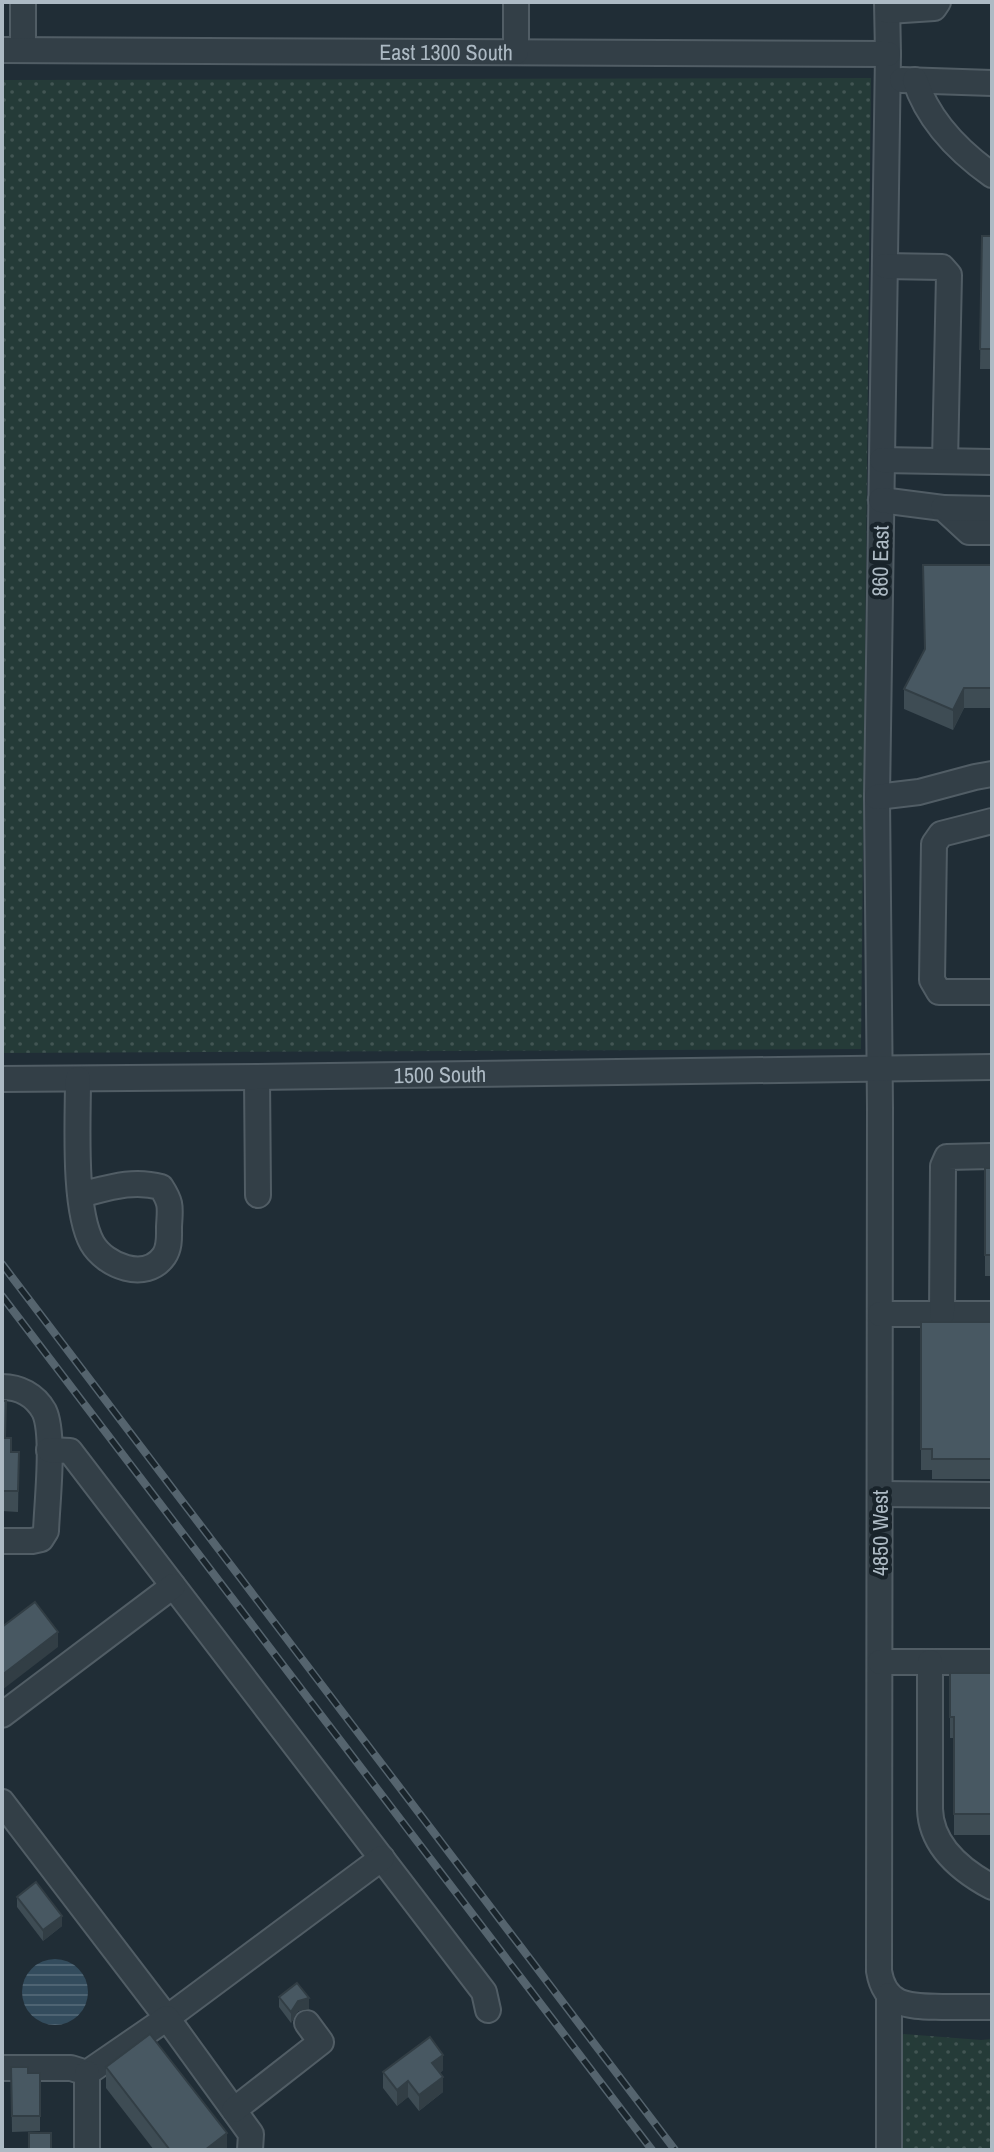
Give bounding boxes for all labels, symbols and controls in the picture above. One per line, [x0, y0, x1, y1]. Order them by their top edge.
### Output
street label: East 1300 South [379, 37, 513, 67]
street label: 860 East [864, 525, 896, 597]
street label: 1500 South [394, 1059, 486, 1090]
street label: 4850 West [865, 1490, 895, 1576]

